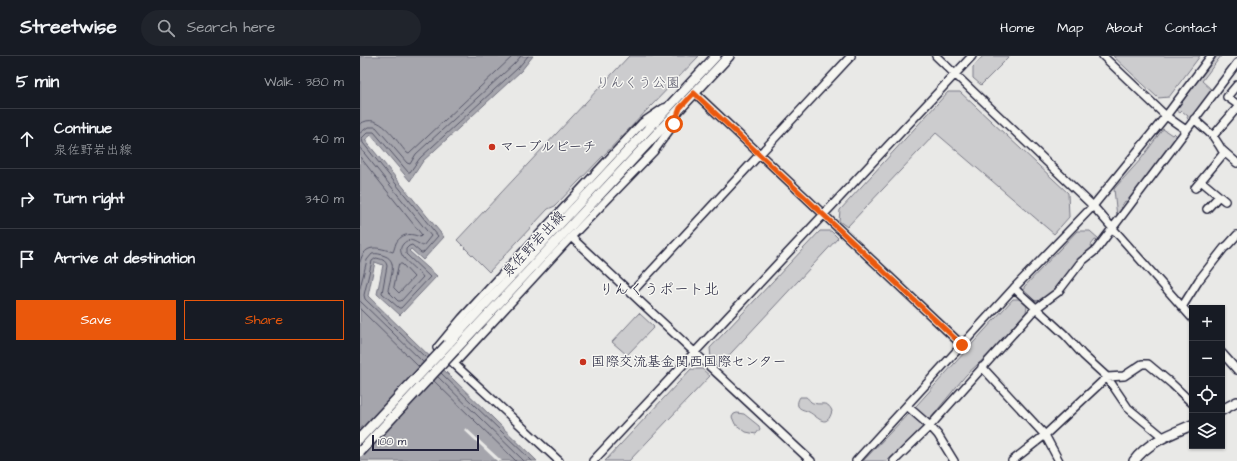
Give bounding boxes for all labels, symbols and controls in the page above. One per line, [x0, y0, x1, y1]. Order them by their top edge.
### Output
search box [141, 10, 421, 46]
text: Streetwise [20, 14, 117, 41]
icon: search [155, 17, 177, 39]
text: Search here [187, 17, 275, 38]
text: Home [1000, 18, 1035, 38]
text: Map [1057, 18, 1083, 38]
text: About [1105, 18, 1143, 38]
text: Contact [1165, 18, 1217, 38]
text: 5 min [16, 70, 59, 94]
text: Walk · 380 m [264, 73, 344, 91]
park label: りんくう公園 [596, 73, 680, 93]
route start [665, 115, 683, 133]
text: Continue [54, 118, 112, 139]
icon: ahead [16, 128, 38, 150]
text: 40 m [312, 130, 344, 148]
place label: マーブルビーチ [500, 137, 596, 157]
text: 泉佐野岩出線 [54, 141, 132, 159]
marker: マーブルビーチ [487, 142, 497, 152]
icon: right [16, 188, 38, 210]
text: Turn right [54, 188, 125, 209]
text: 340 m [305, 190, 344, 208]
street label: 泉佐野岩出線 [498, 206, 570, 282]
icon: arrive [16, 248, 38, 270]
text: Arrive at destination [54, 248, 195, 269]
district label: りんくうポート北 [599, 279, 719, 300]
button: Save [16, 300, 176, 340]
button: Share [184, 300, 344, 340]
map controls [1189, 305, 1225, 449]
button: + [1189, 305, 1225, 341]
route end [953, 336, 971, 354]
button: − [1189, 341, 1225, 377]
place label: 国際交流基金関西国際センター [591, 352, 786, 372]
marker: 国際交流基金関西国際センター [578, 357, 588, 367]
button: locate [1189, 377, 1225, 413]
button: layers [1189, 413, 1225, 449]
scale bar [372, 433, 479, 452]
text: 100 m [378, 434, 406, 449]

